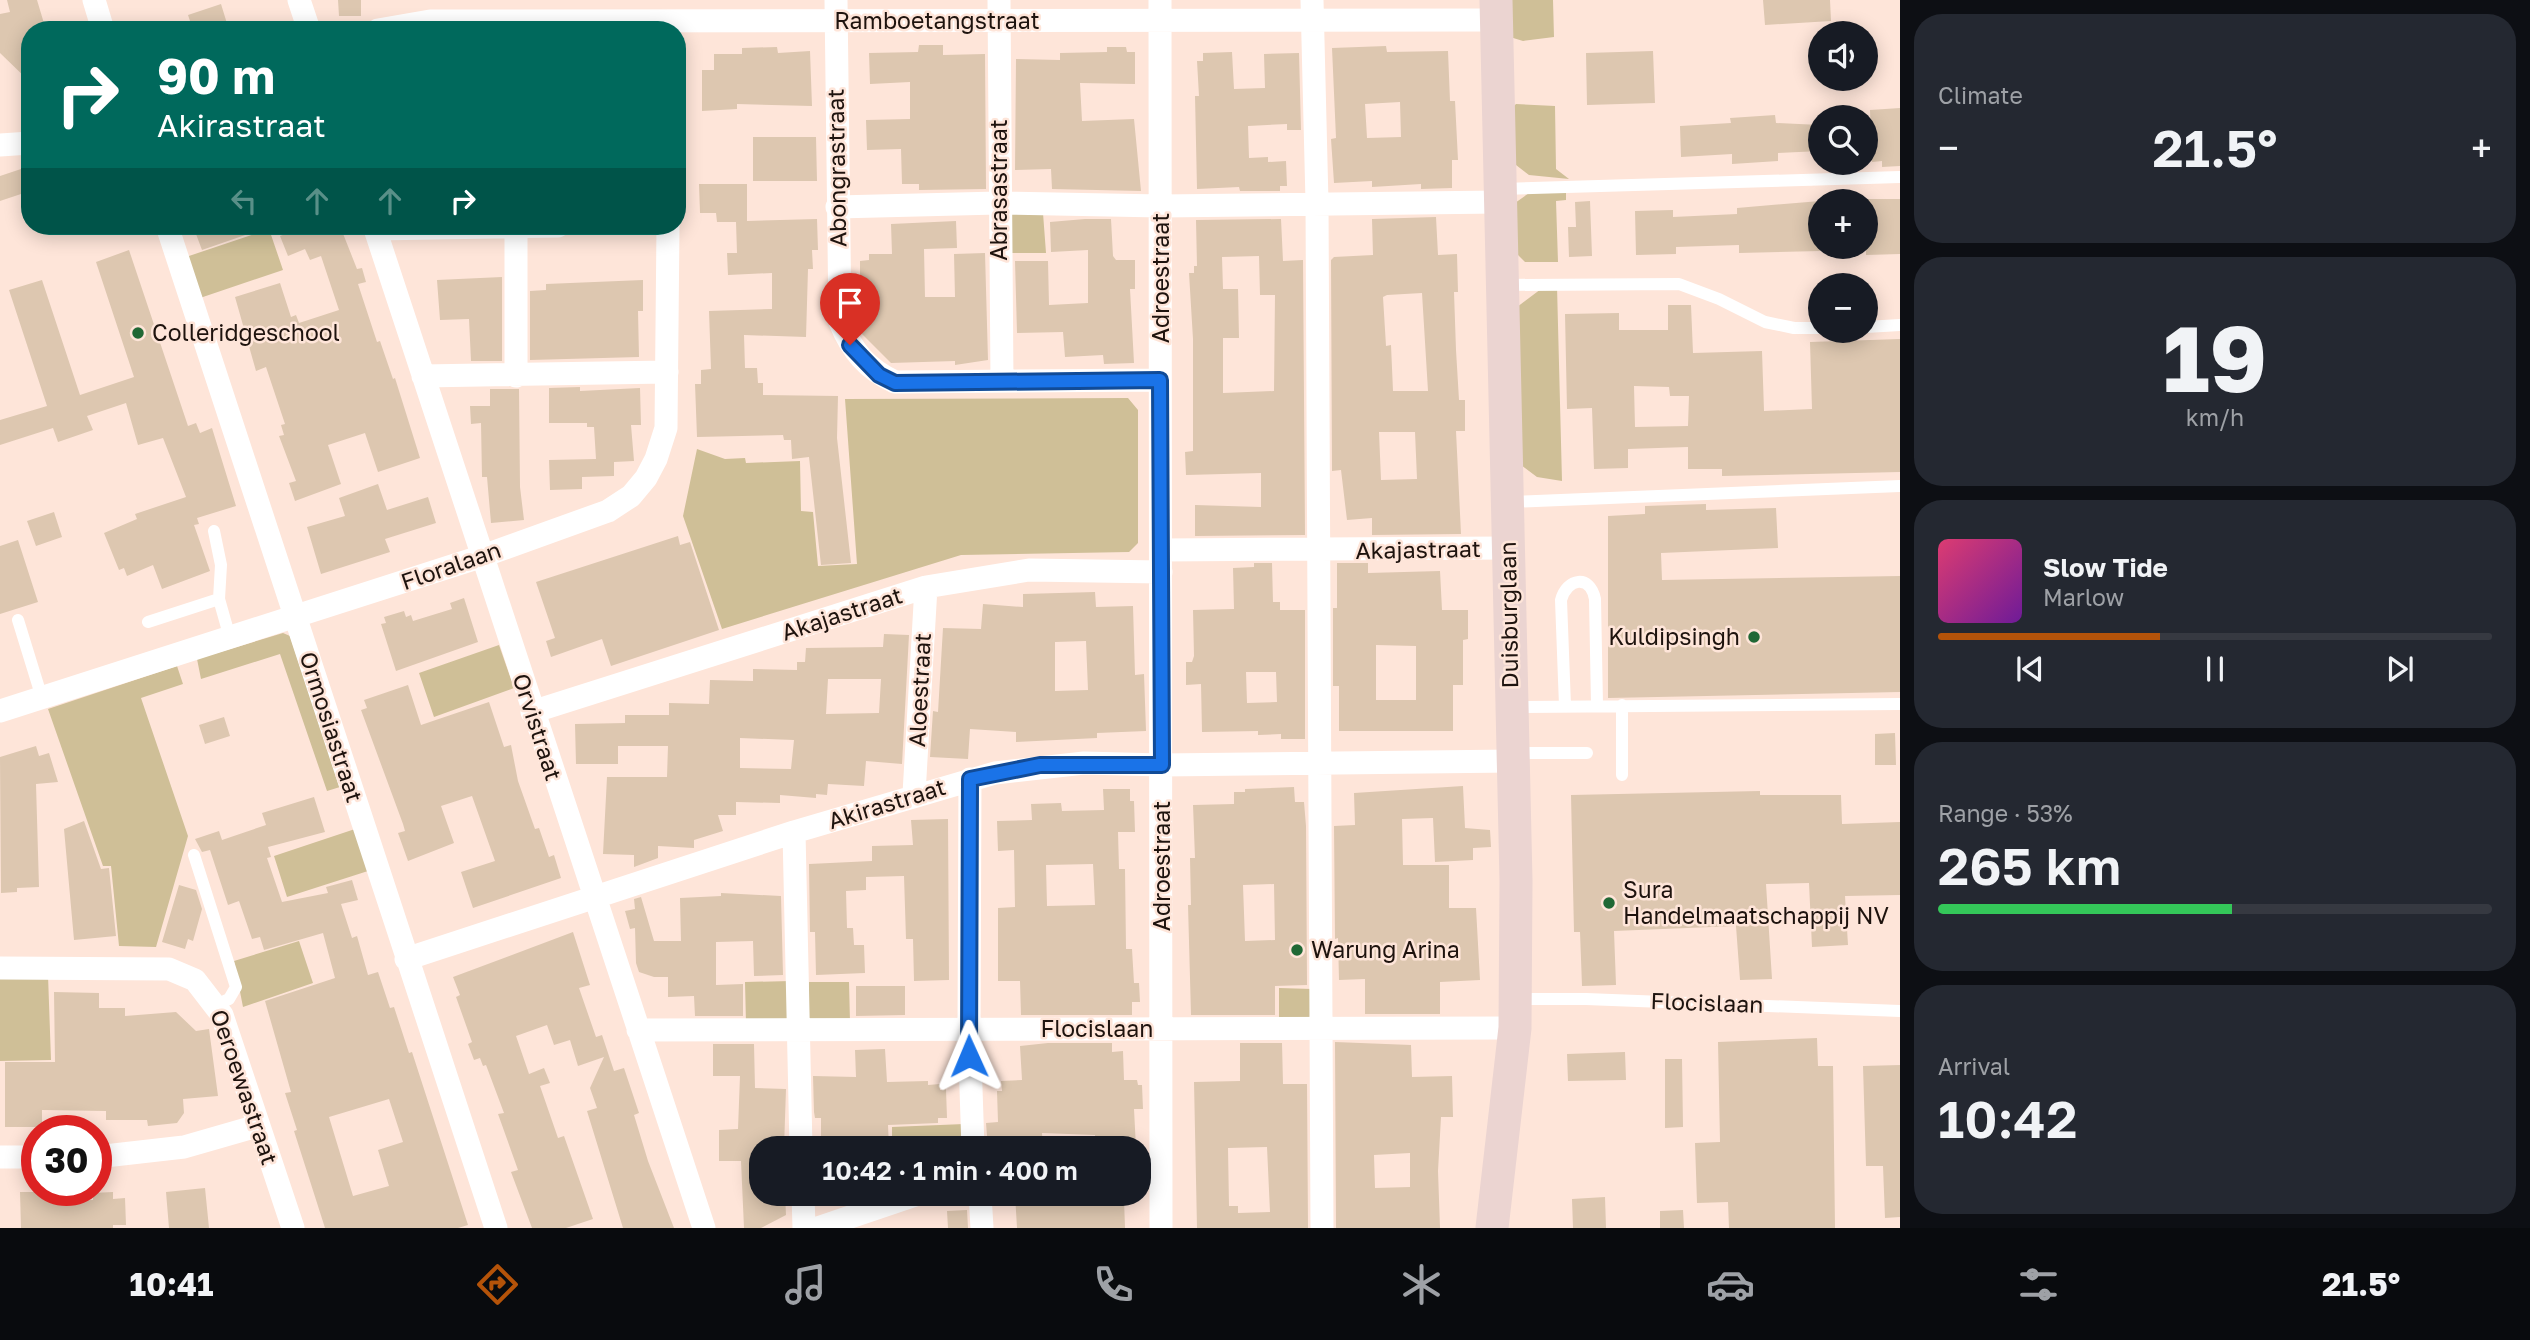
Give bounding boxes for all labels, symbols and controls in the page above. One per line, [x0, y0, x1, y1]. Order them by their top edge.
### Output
street label: Ramboetangstraat [834, 6, 1040, 34]
map controls [1808, 21, 1878, 343]
button: sound [1808, 21, 1878, 91]
text: 90 m [157, 46, 275, 105]
icon: right [42, 49, 133, 140]
text: Climate [1938, 81, 2023, 109]
street label: Abongrastraat [821, 89, 851, 247]
button: search [1808, 105, 1878, 175]
text: Akirastraat [157, 106, 326, 144]
text: 21.5° [2153, 116, 2277, 178]
street label: Abrasastraat [984, 119, 1012, 261]
text: − [1938, 125, 1959, 170]
text: + [2471, 125, 2492, 170]
icon: left [225, 182, 263, 220]
icon: ahead [298, 182, 336, 220]
icon: ahead [371, 182, 409, 220]
icon: right [444, 182, 482, 220]
button: + [1808, 189, 1878, 259]
street label: Adroestraat [1146, 213, 1174, 343]
pin [820, 273, 880, 345]
button: − [1808, 273, 1878, 343]
icon: arrive [831, 284, 869, 322]
text: 19 [2163, 303, 2267, 412]
place label: Colleridgeschool [152, 318, 340, 346]
marker: Colleridgeschool [130, 325, 146, 341]
text: km/h [2186, 403, 2244, 431]
street label: Akajastraat [1355, 534, 1481, 564]
street label: Floralaan [397, 535, 504, 595]
street label: Duisburglaan [1493, 541, 1523, 689]
text: Slow Tide [2043, 552, 2168, 583]
street label: Akajastraat [778, 580, 906, 646]
text: Marlow [2043, 583, 2124, 611]
place label: Kuldipsingh [1608, 622, 1740, 650]
marker: Kuldipsingh [1746, 629, 1762, 645]
street label: Aloestraat [902, 632, 936, 748]
street label: Ormosiastraat [294, 648, 369, 805]
icon: previous [2011, 650, 2049, 688]
icon: pause [2196, 650, 2234, 688]
icon: next [2381, 650, 2419, 688]
street label: Orvistraat [508, 670, 568, 784]
street label: Akirastraat [825, 772, 949, 834]
text: Range · 53% [1938, 799, 2073, 827]
street label: Adroestraat [1147, 801, 1175, 931]
text: 265 km [1938, 834, 2121, 896]
place label: Sura Handelmaatschappij NV [1623, 875, 1889, 929]
marker: Sura Handelmaatschappij NV [1601, 895, 1617, 911]
place label: Warung Arina [1311, 935, 1460, 963]
marker: Warung Arina [1289, 942, 1305, 958]
street label: Flocislaan [1650, 986, 1764, 1018]
street label: Oeroewastraat [205, 1005, 285, 1168]
street label: Flocislaan [1041, 1014, 1154, 1042]
position arrow [932, 1019, 1006, 1093]
text: Arrival [1938, 1052, 2010, 1080]
text: 10:42 [1938, 1087, 2077, 1149]
speed limit sign: 30 [21, 1115, 112, 1206]
text: 10:42 · 1 min · 400 m [822, 1155, 1078, 1186]
icon: directions [473, 1260, 522, 1309]
icon: music [781, 1260, 830, 1309]
icon: phone [1089, 1260, 1138, 1309]
icon: climate [1397, 1260, 1446, 1309]
icon: car [1706, 1260, 1755, 1309]
icon: filters [2014, 1260, 2063, 1309]
text: 10:41 [130, 1265, 214, 1303]
text: 21.5° [2322, 1265, 2400, 1303]

